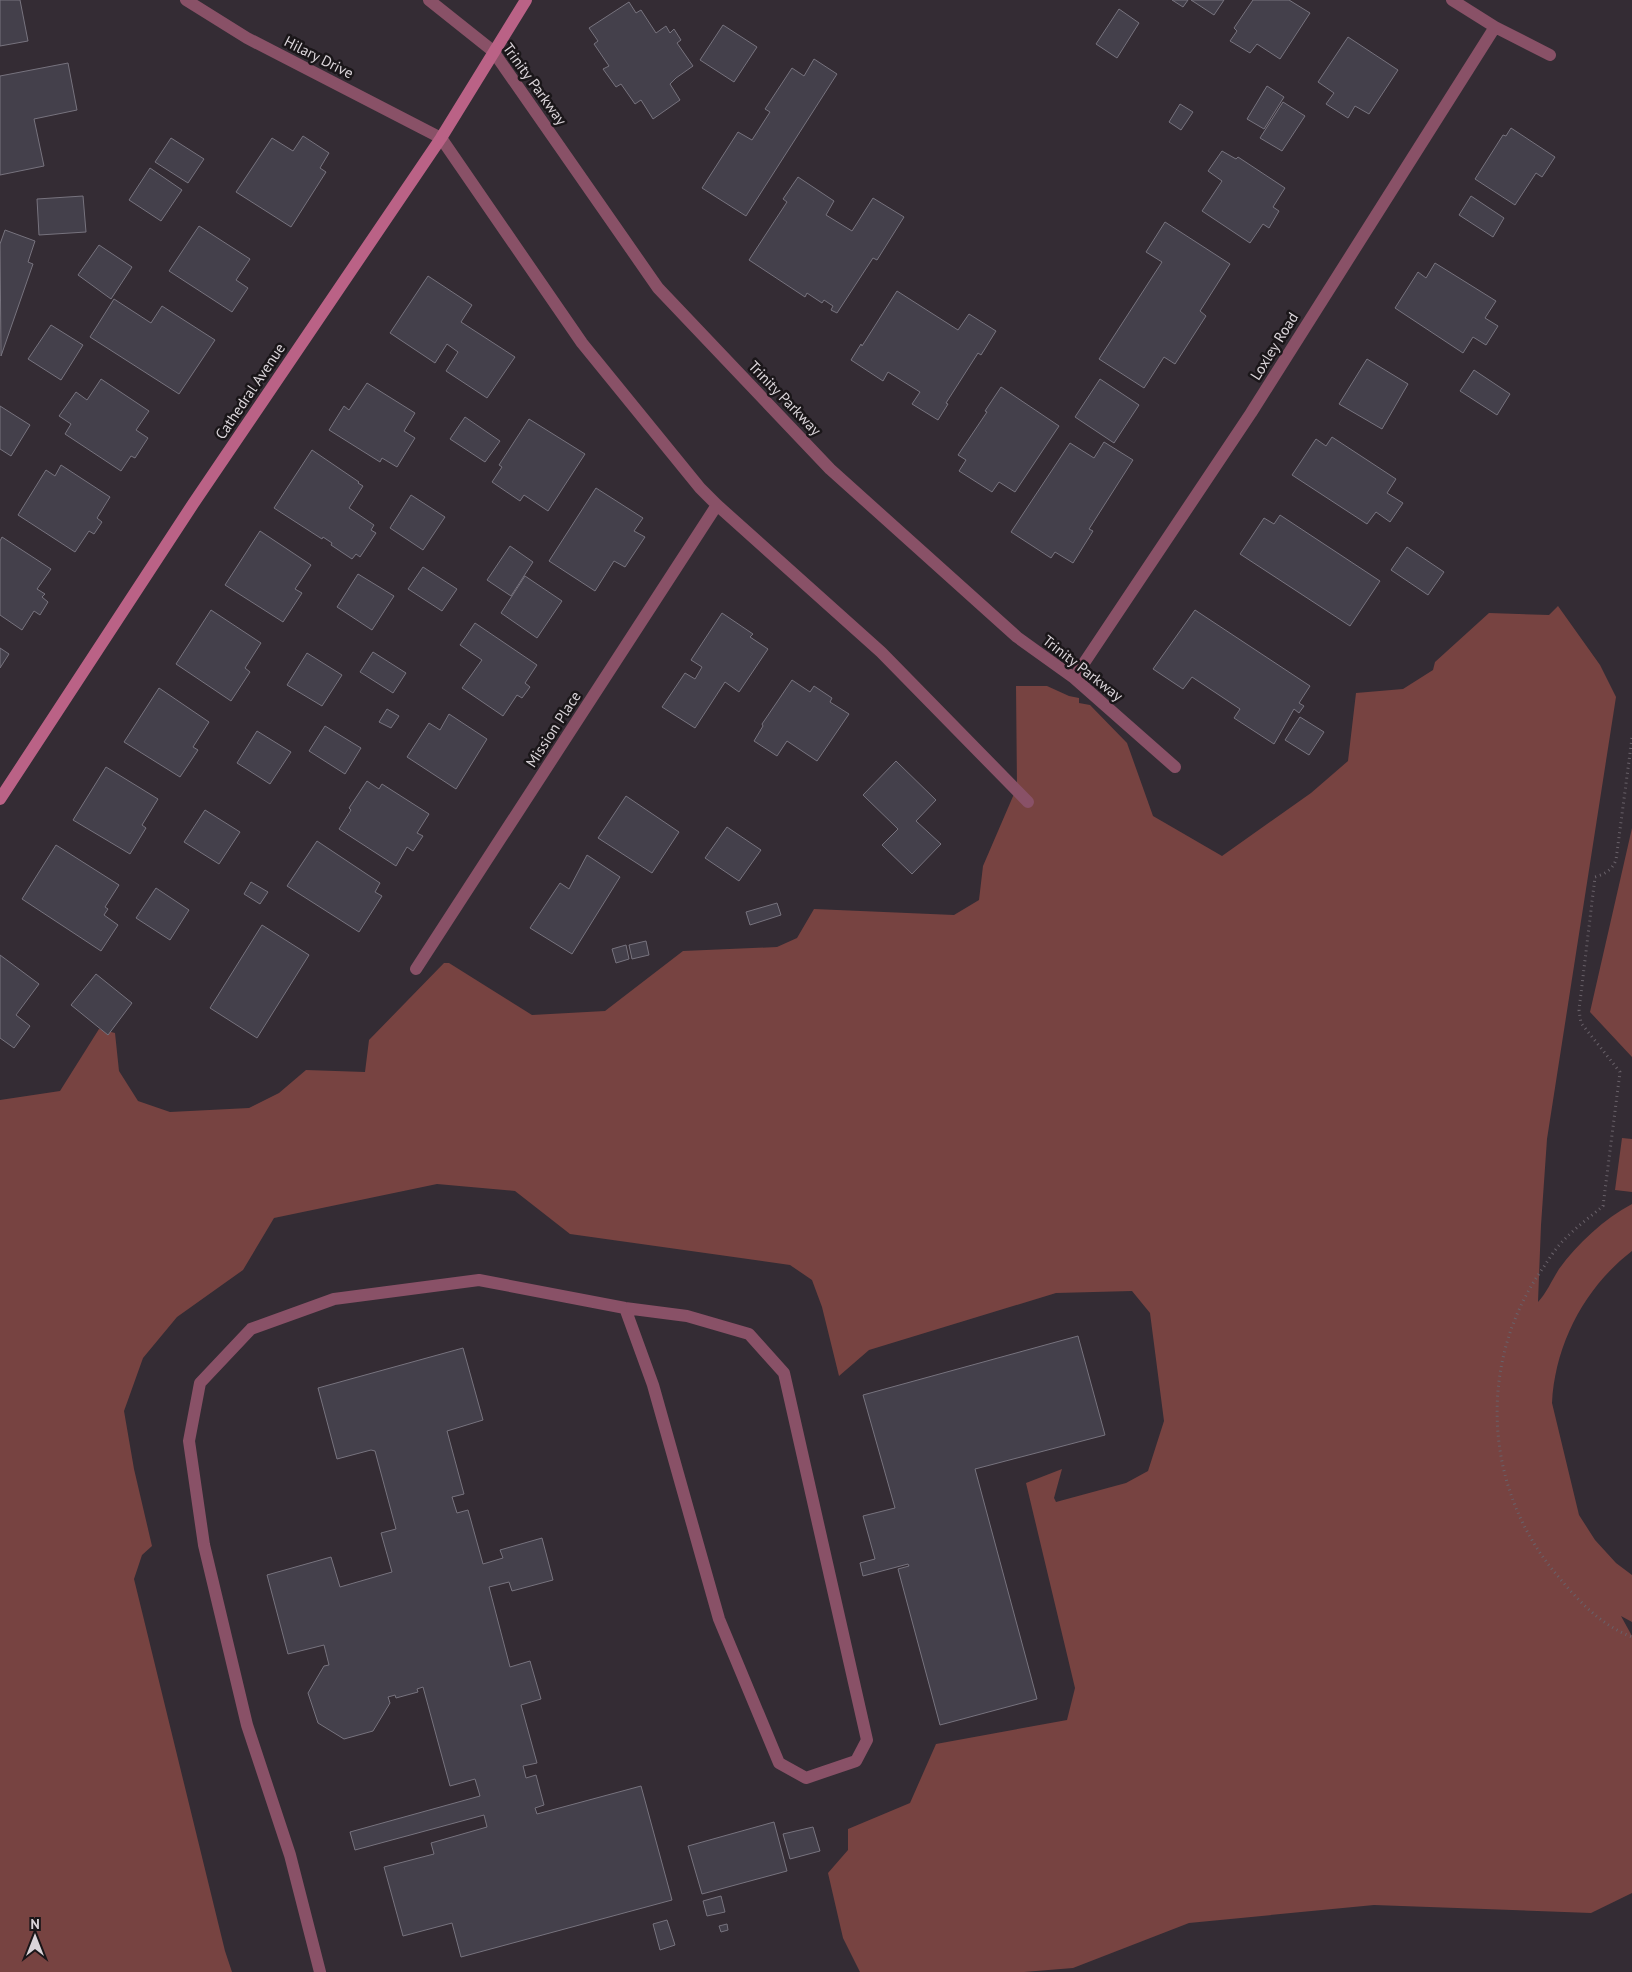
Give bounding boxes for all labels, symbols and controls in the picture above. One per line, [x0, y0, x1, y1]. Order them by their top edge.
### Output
street label: Hilary Drive [281, 31, 357, 83]
street label: Trinity Parkway [499, 39, 571, 129]
street label: Loxley Road [1246, 309, 1302, 383]
street label: Cathedral Avenue [211, 339, 289, 443]
street label: Trinity Parkway [745, 357, 825, 439]
street label: Trinity Parkway [1039, 631, 1127, 705]
street label: Mission Place [521, 687, 585, 771]
north arrow [10, 1912, 60, 1962]
text: N [30, 1915, 40, 1933]

